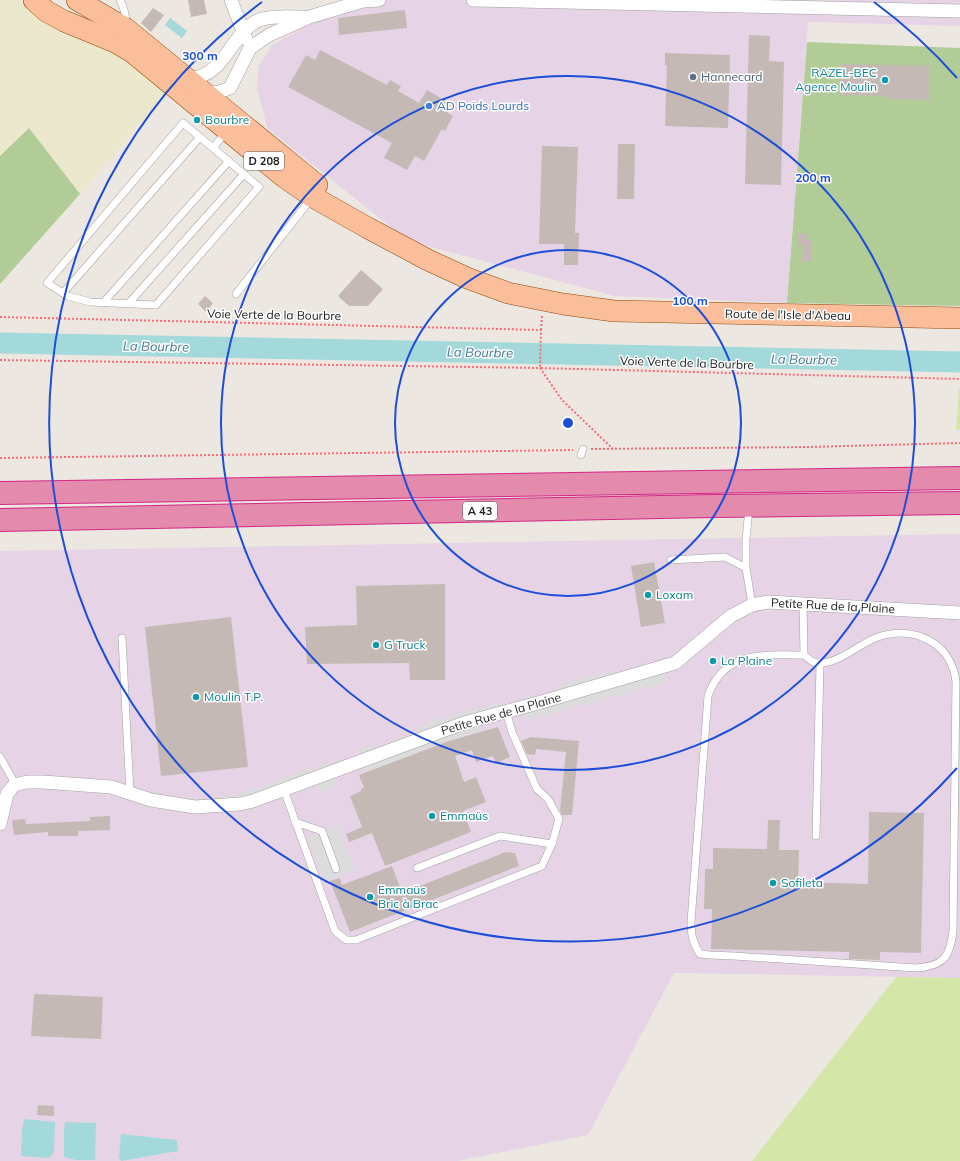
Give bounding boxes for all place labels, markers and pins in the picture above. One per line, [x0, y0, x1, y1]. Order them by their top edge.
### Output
place label: RAZEL-BEC Agence Moulin [795, 65, 877, 94]
place label: Hannecard [701, 69, 763, 84]
marker: Hannecard [688, 72, 698, 82]
marker: RAZEL-BEC Agence Moulin [880, 75, 890, 85]
place label: AD Poids Lourds [437, 98, 529, 113]
marker: AD Poids Lourds [424, 101, 434, 111]
place label: Bourbre [205, 112, 249, 127]
marker: Bourbre [192, 115, 202, 125]
centre of rings [561, 416, 575, 430]
place label: Loxam [656, 587, 693, 602]
marker: Loxam [643, 590, 653, 600]
place label: G Truck [384, 637, 426, 652]
marker: G Truck [371, 640, 381, 650]
place label: La Plaine [721, 653, 772, 668]
marker: La Plaine [708, 656, 718, 666]
place label: Moulin T.P. [204, 689, 263, 704]
marker: Moulin T.P. [191, 692, 201, 702]
place label: Emmaüs [440, 808, 488, 823]
marker: Emmaüs [427, 811, 437, 821]
place label: Sofileta [781, 875, 823, 890]
marker: Sofileta [768, 878, 778, 888]
place label: Emmaüs Bric à Brac [378, 882, 438, 911]
marker: Emmaüs Bric à Brac [365, 892, 375, 902]

